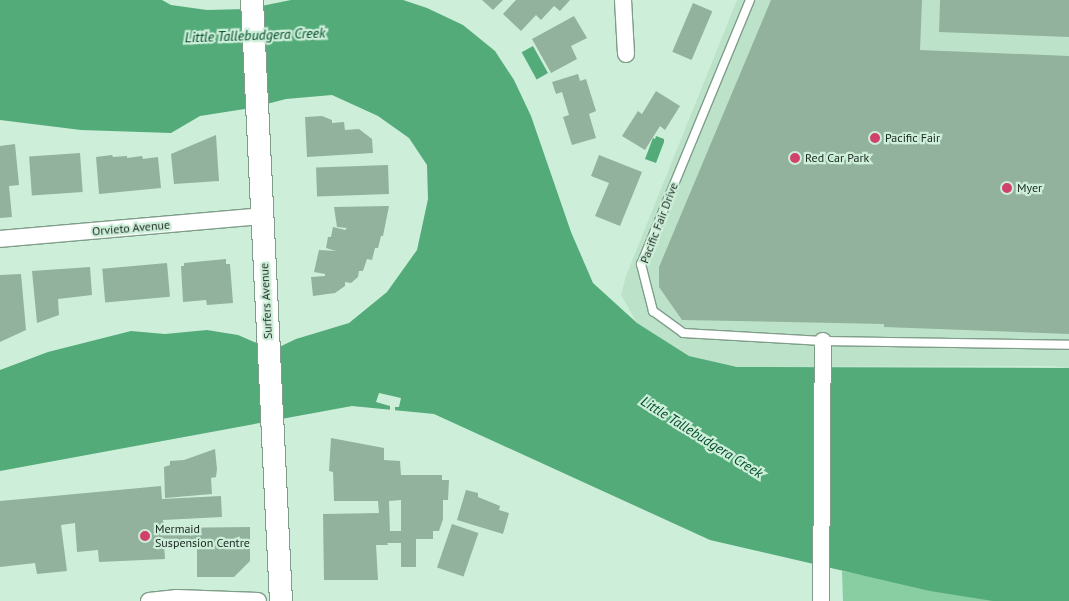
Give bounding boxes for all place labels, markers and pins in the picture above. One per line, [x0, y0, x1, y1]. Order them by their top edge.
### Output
place label: Pacific Fair [885, 131, 940, 145]
marker: Pacific Fair [869, 132, 881, 144]
place label: Red Car Park [805, 151, 869, 165]
marker: Red Car Park [789, 152, 801, 164]
place label: Myer [1017, 181, 1042, 195]
marker: Myer [1001, 182, 1013, 194]
place label: Mermaid Suspension Centre [155, 522, 250, 550]
marker: Mermaid Suspension Centre [139, 530, 151, 542]

